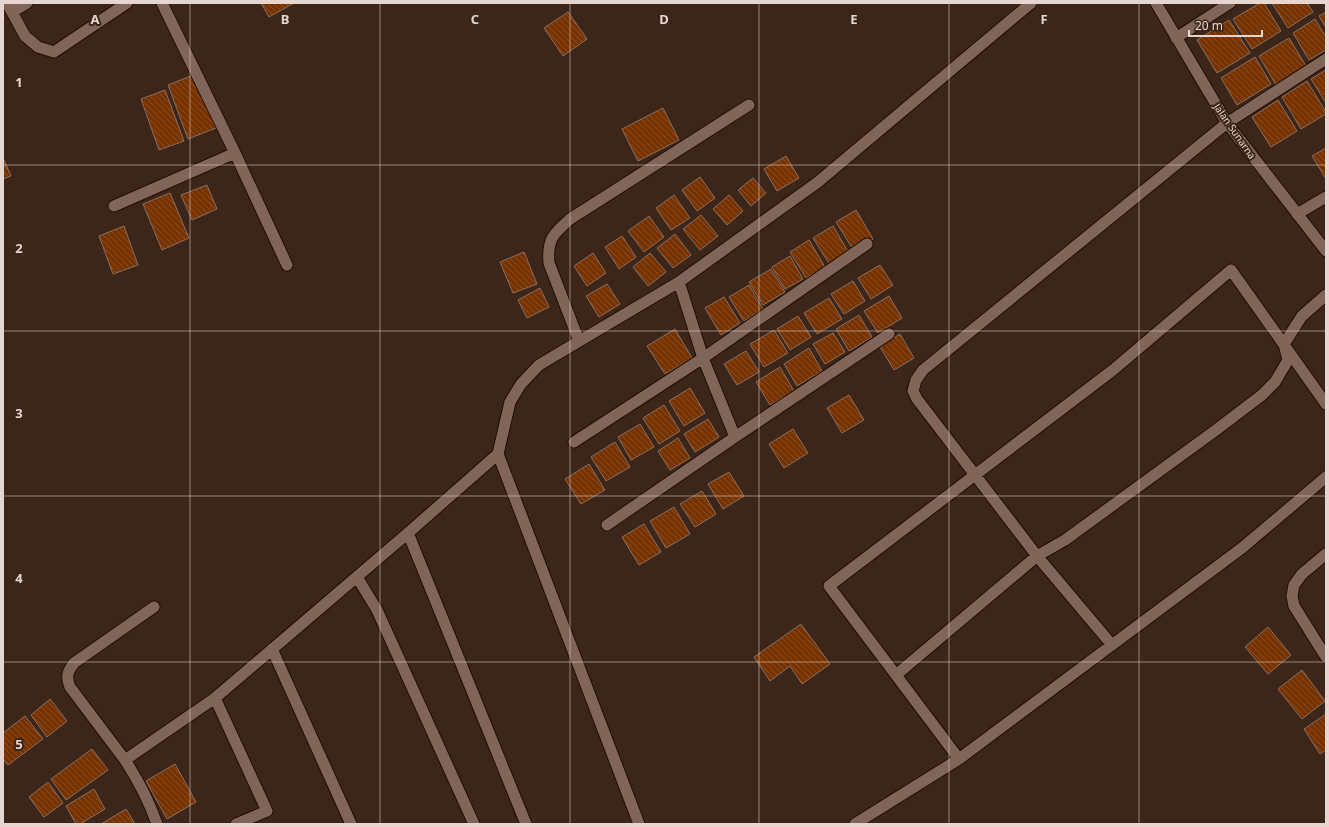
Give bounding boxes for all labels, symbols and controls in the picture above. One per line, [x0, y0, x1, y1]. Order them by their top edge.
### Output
text: A [91, 10, 100, 28]
text: B [281, 10, 289, 28]
text: C [471, 10, 479, 28]
text: D [659, 10, 669, 28]
text: E [850, 10, 858, 28]
text: F [1040, 10, 1048, 28]
scale bar [1189, 12, 1262, 38]
text: 20 m [1195, 17, 1223, 34]
text: 1 [15, 73, 23, 91]
street label: Jalan Sunarna [1210, 100, 1259, 162]
text: 2 [15, 239, 23, 257]
text: 3 [15, 404, 23, 422]
text: 4 [15, 569, 23, 587]
text: 5 [15, 735, 23, 753]

